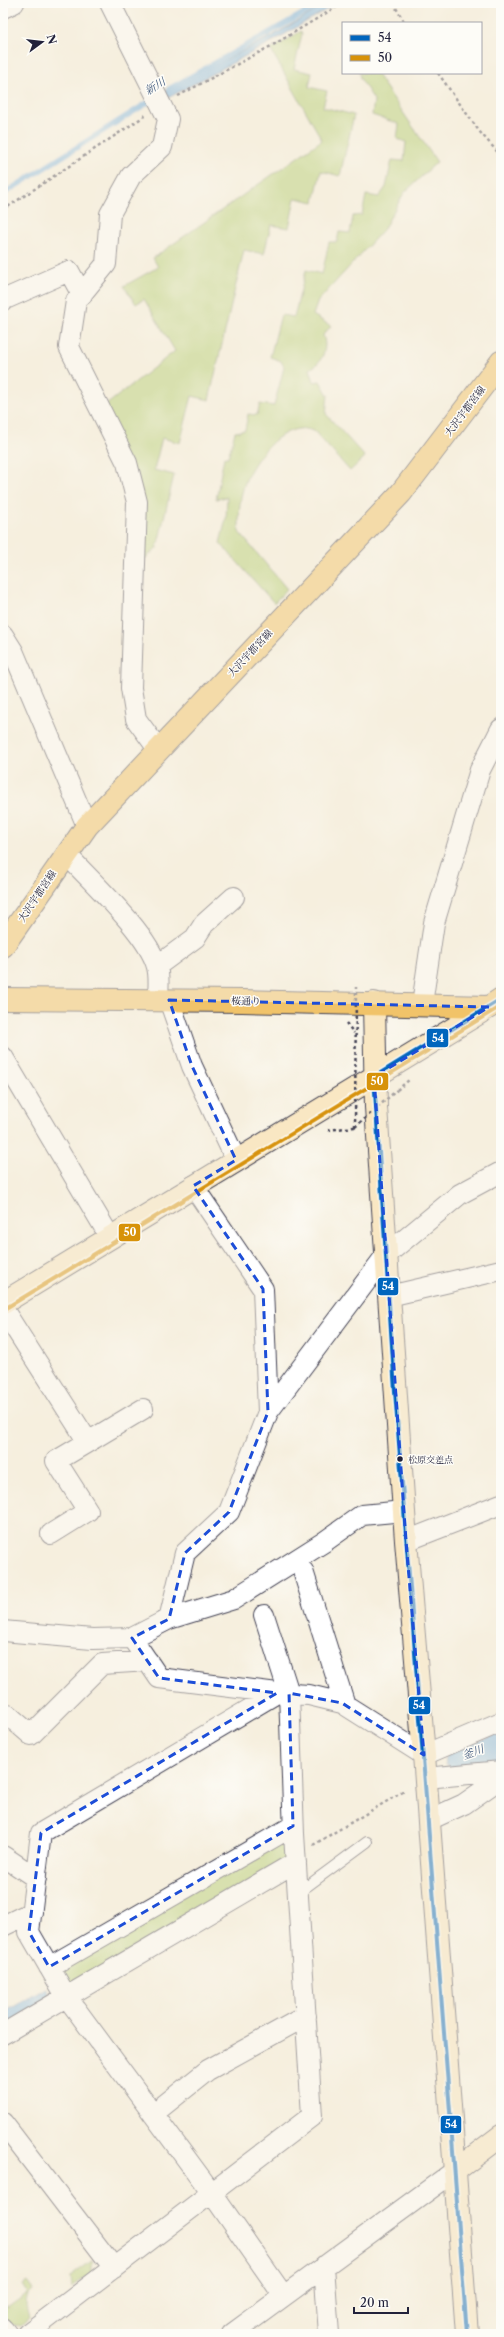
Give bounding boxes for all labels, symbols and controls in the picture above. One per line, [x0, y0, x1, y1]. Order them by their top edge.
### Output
north arrow [22, 22, 62, 62]
legend [342, 22, 482, 74]
text: 54 [378, 30, 392, 45]
text: N [44, 33, 60, 46]
text: 50 [378, 50, 392, 65]
water label: 新川 [142, 74, 169, 98]
street label: 大沢宇都宮線 [442, 383, 488, 439]
street label: 大沢宇都宮線 [225, 627, 275, 679]
street label: 大沢宇都宮線 [15, 867, 59, 925]
street label: 桜通り [231, 994, 261, 1008]
line badge: 54 [426, 1028, 449, 1048]
text: 54 [432, 1031, 445, 1045]
line badge: 50 [366, 1072, 389, 1091]
text: 50 [370, 1074, 384, 1088]
line badge: 50 [118, 1223, 141, 1242]
text: 50 [123, 1225, 137, 1239]
line badge: 54 [377, 1277, 399, 1296]
text: 54 [382, 1279, 395, 1293]
marker: 松原交差点 [395, 1454, 405, 1464]
place label: 松原交差点 [408, 1454, 453, 1465]
line badge: 54 [408, 1696, 431, 1715]
text: 54 [413, 1698, 426, 1712]
water label: 釜川 [460, 1741, 487, 1762]
line badge: 54 [440, 2115, 462, 2134]
text: 54 [445, 2117, 458, 2131]
scale bar [354, 2289, 408, 2315]
text: 20 m [360, 2295, 389, 2310]

